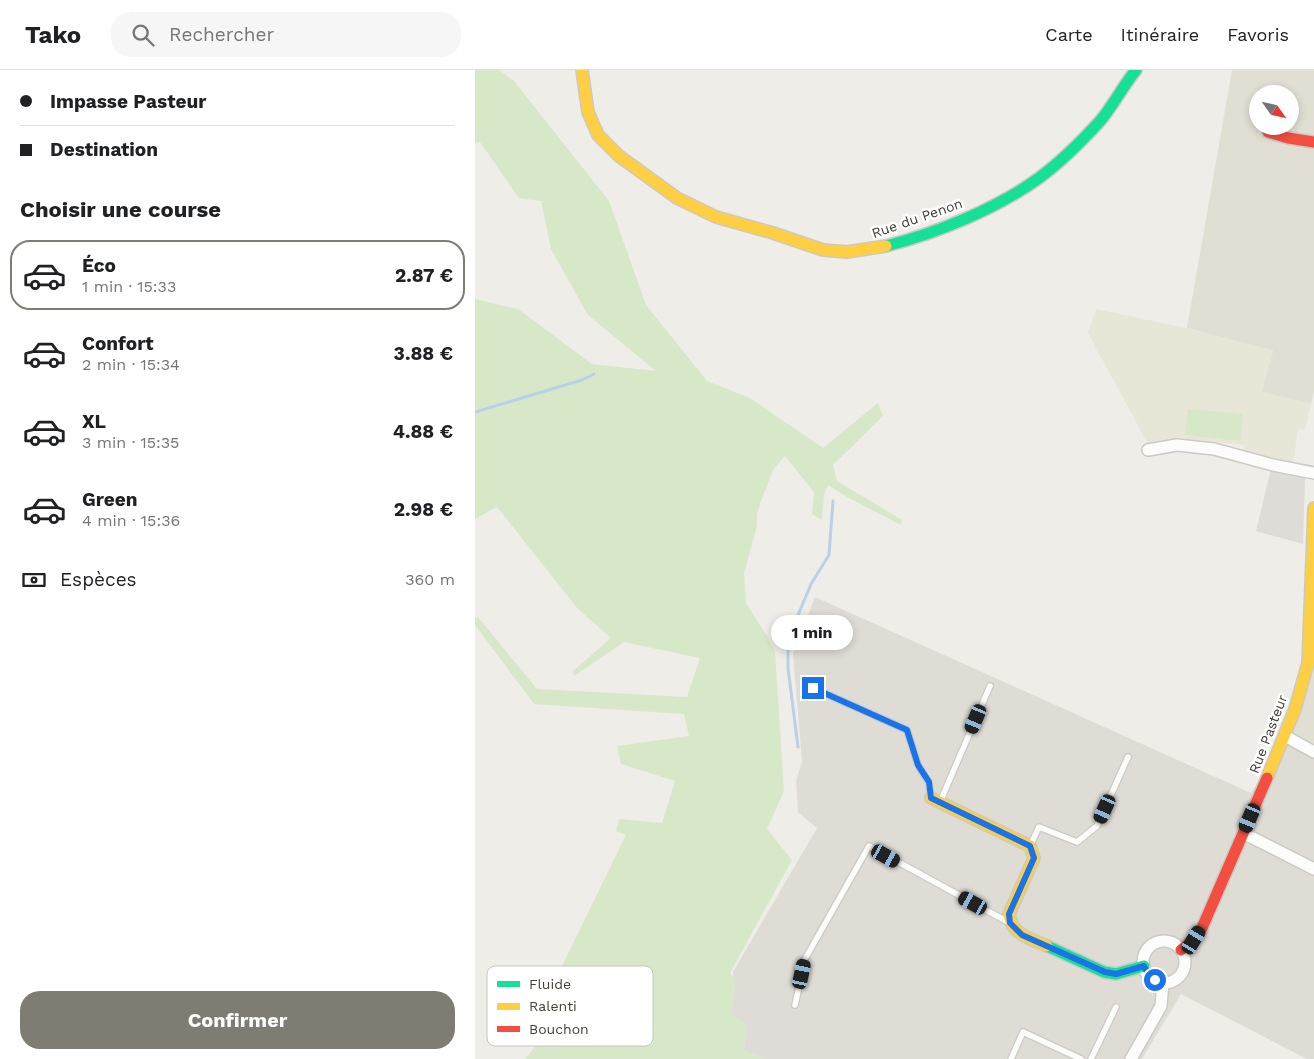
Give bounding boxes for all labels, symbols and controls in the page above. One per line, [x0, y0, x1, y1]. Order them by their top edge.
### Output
search box [111, 12, 461, 57]
text: Tako [25, 21, 81, 49]
icon: search [129, 21, 157, 49]
text: Rechercher [169, 23, 274, 46]
text: Carte [1045, 24, 1093, 45]
text: Itinéraire [1121, 24, 1199, 45]
text: Favoris [1227, 24, 1289, 45]
north arrow [1249, 85, 1299, 135]
map controls [1249, 85, 1299, 135]
text: Impasse Pasteur [50, 90, 206, 113]
text: Destination [50, 138, 158, 161]
street label: Rue du Penon [869, 195, 965, 241]
text: Choisir une course [20, 197, 221, 222]
icon: car [22, 253, 67, 298]
text: Éco [82, 254, 116, 277]
text: 2.87 € [395, 264, 453, 287]
text: 1 min · 15:33 [82, 277, 176, 296]
icon: car [22, 331, 67, 376]
text: Confort [82, 332, 153, 355]
text: 3.88 € [394, 342, 453, 365]
text: 2 min · 15:34 [82, 355, 180, 374]
icon: car [22, 409, 67, 454]
text: XL [82, 410, 106, 433]
text: 4.88 € [393, 420, 453, 443]
text: 3 min · 15:35 [82, 433, 179, 452]
icon: car [22, 487, 67, 532]
text: Green [82, 488, 138, 511]
text: 2.98 € [394, 498, 453, 521]
text: 4 min · 15:36 [82, 511, 180, 530]
icon: cash [20, 566, 48, 594]
text: Espèces [60, 568, 137, 591]
text: 360 m [405, 570, 455, 589]
callout: 1 min [772, 616, 854, 650]
text: 1 min [791, 623, 833, 642]
route end [802, 677, 824, 699]
street label: Rue Pasteur [1246, 692, 1290, 776]
car [963, 702, 988, 736]
car [1092, 792, 1117, 826]
car [1237, 801, 1262, 835]
car [869, 842, 902, 870]
car [956, 889, 989, 917]
car [1179, 923, 1208, 957]
car [791, 958, 812, 990]
legend [487, 966, 653, 1046]
route start [1144, 969, 1166, 991]
text: Fluide [529, 976, 571, 992]
button: Confirmer [20, 991, 455, 1049]
text: Ralenti [529, 998, 577, 1014]
text: Bouchon [529, 1021, 589, 1037]

